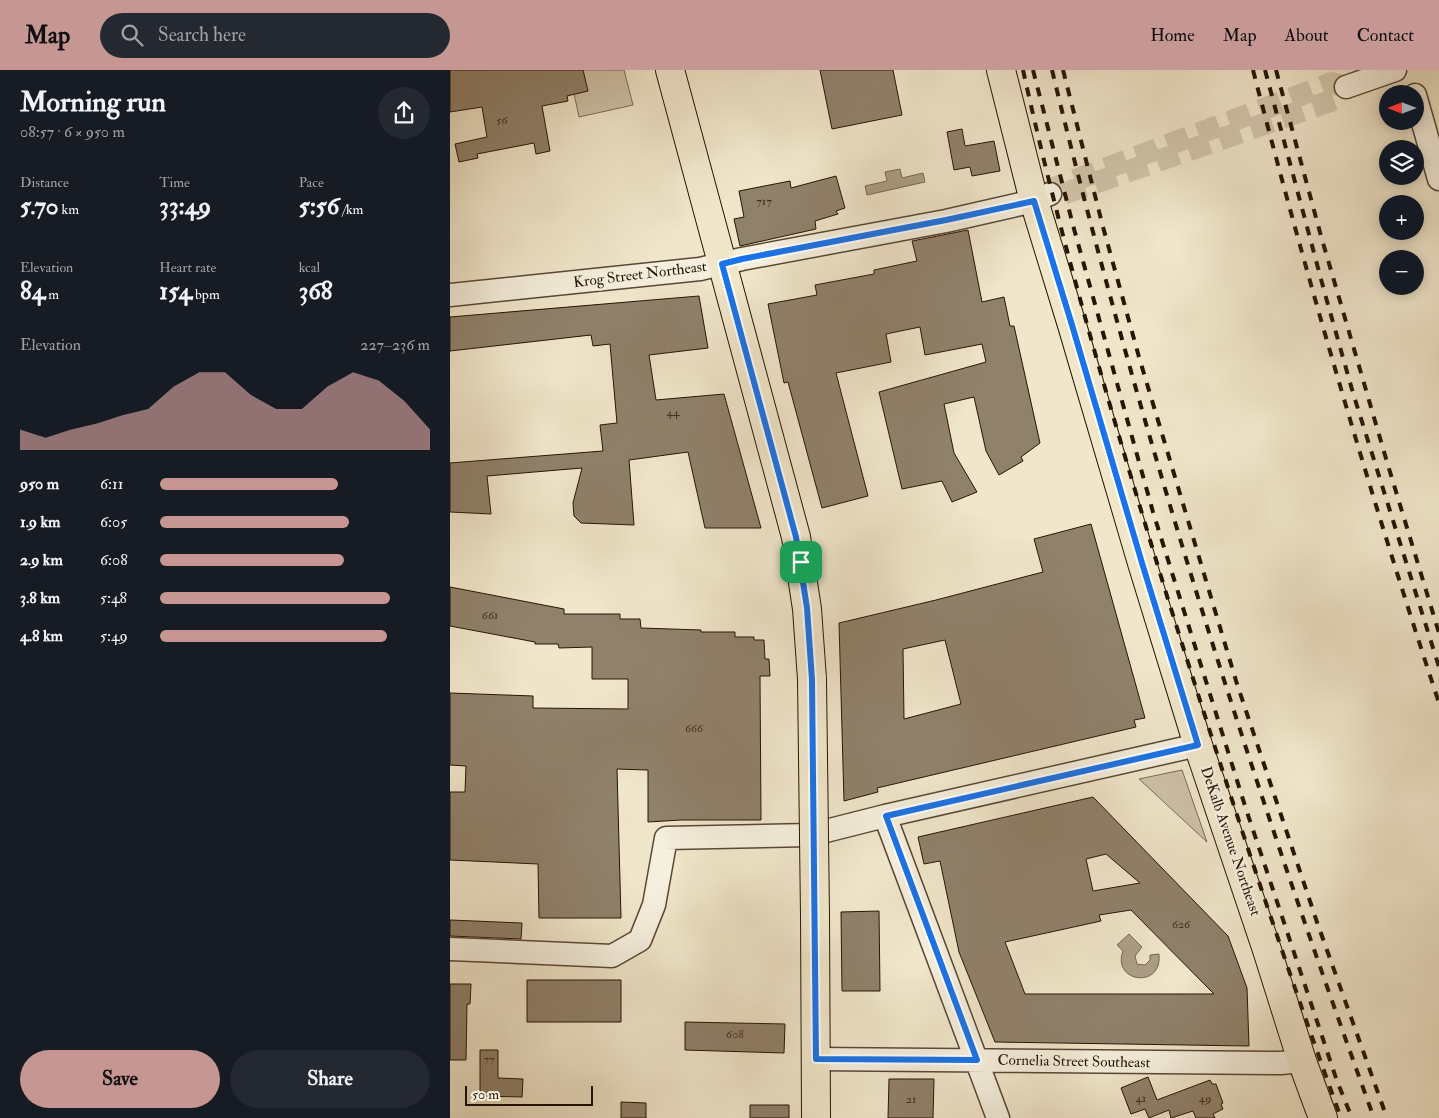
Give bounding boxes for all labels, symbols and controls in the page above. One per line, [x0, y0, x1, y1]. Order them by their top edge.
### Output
search box [100, 13, 450, 58]
text: Map [25, 20, 70, 51]
icon: search [118, 21, 146, 49]
text: Search here [158, 23, 246, 47]
text: Home [1150, 24, 1195, 47]
text: Map [1223, 24, 1257, 47]
text: About [1285, 24, 1329, 47]
text: Contact [1357, 24, 1414, 47]
text: Morning run [20, 85, 166, 120]
north arrow [1379, 85, 1424, 130]
map controls [1379, 85, 1424, 295]
button: share [378, 87, 430, 139]
house number: 56 [496, 113, 509, 128]
text: 08:57 · 6 × 950 m [20, 122, 125, 142]
button: layers [1379, 140, 1424, 185]
text: Distance [20, 174, 69, 191]
text: Time [159, 174, 190, 191]
text: Pace [299, 174, 324, 191]
text: 5.70 [20, 191, 59, 222]
text: 33:49 [159, 191, 211, 222]
text: 5:56 [299, 191, 339, 222]
house number: 717 [756, 194, 772, 209]
button: + [1379, 195, 1424, 240]
text: km [59, 201, 79, 218]
text: /km [339, 201, 363, 218]
button: − [1379, 250, 1424, 295]
street label: Krog Street Northeast [572, 257, 708, 292]
text: Elevation [20, 259, 73, 276]
text: Heart rate [159, 259, 216, 276]
text: kcal [299, 259, 320, 276]
text: 84 [20, 276, 45, 307]
text: 154 [159, 276, 192, 307]
text: 368 [299, 276, 333, 307]
text: m [45, 286, 59, 303]
text: bpm [192, 286, 220, 303]
text: Elevation [20, 335, 81, 355]
text: 227–236 m [360, 335, 430, 355]
house number: 44 [667, 405, 680, 420]
text: 950 m [20, 474, 59, 494]
text: 6:11 [100, 474, 123, 494]
text: 1.9 km [20, 512, 60, 532]
text: 6:05 [100, 512, 127, 532]
pin [780, 541, 822, 583]
icon: arrive [787, 548, 815, 576]
text: 2.9 km [20, 550, 63, 570]
text: 6:08 [100, 550, 128, 570]
text: 3.8 km [20, 588, 60, 608]
text: 5:48 [100, 588, 127, 608]
house number: 661 [482, 608, 498, 623]
text: 4.8 km [20, 626, 63, 646]
text: 5:49 [100, 626, 128, 646]
house number: 666 [685, 721, 704, 736]
street label: DeKalb Avenue Northeast [1196, 764, 1265, 919]
house number: 626 [1172, 917, 1191, 932]
house number: 608 [726, 1027, 744, 1042]
button: Save [20, 1050, 220, 1108]
button: Share [230, 1050, 430, 1108]
street label: Cornelia Street Southeast [997, 1051, 1151, 1072]
house number: 77 [483, 1052, 495, 1067]
scale bar [465, 1083, 592, 1106]
text: 50 m [472, 1086, 499, 1103]
house number: 41 [1136, 1091, 1146, 1106]
house number: 49 [1199, 1091, 1211, 1106]
house number: 21 [906, 1092, 916, 1107]

